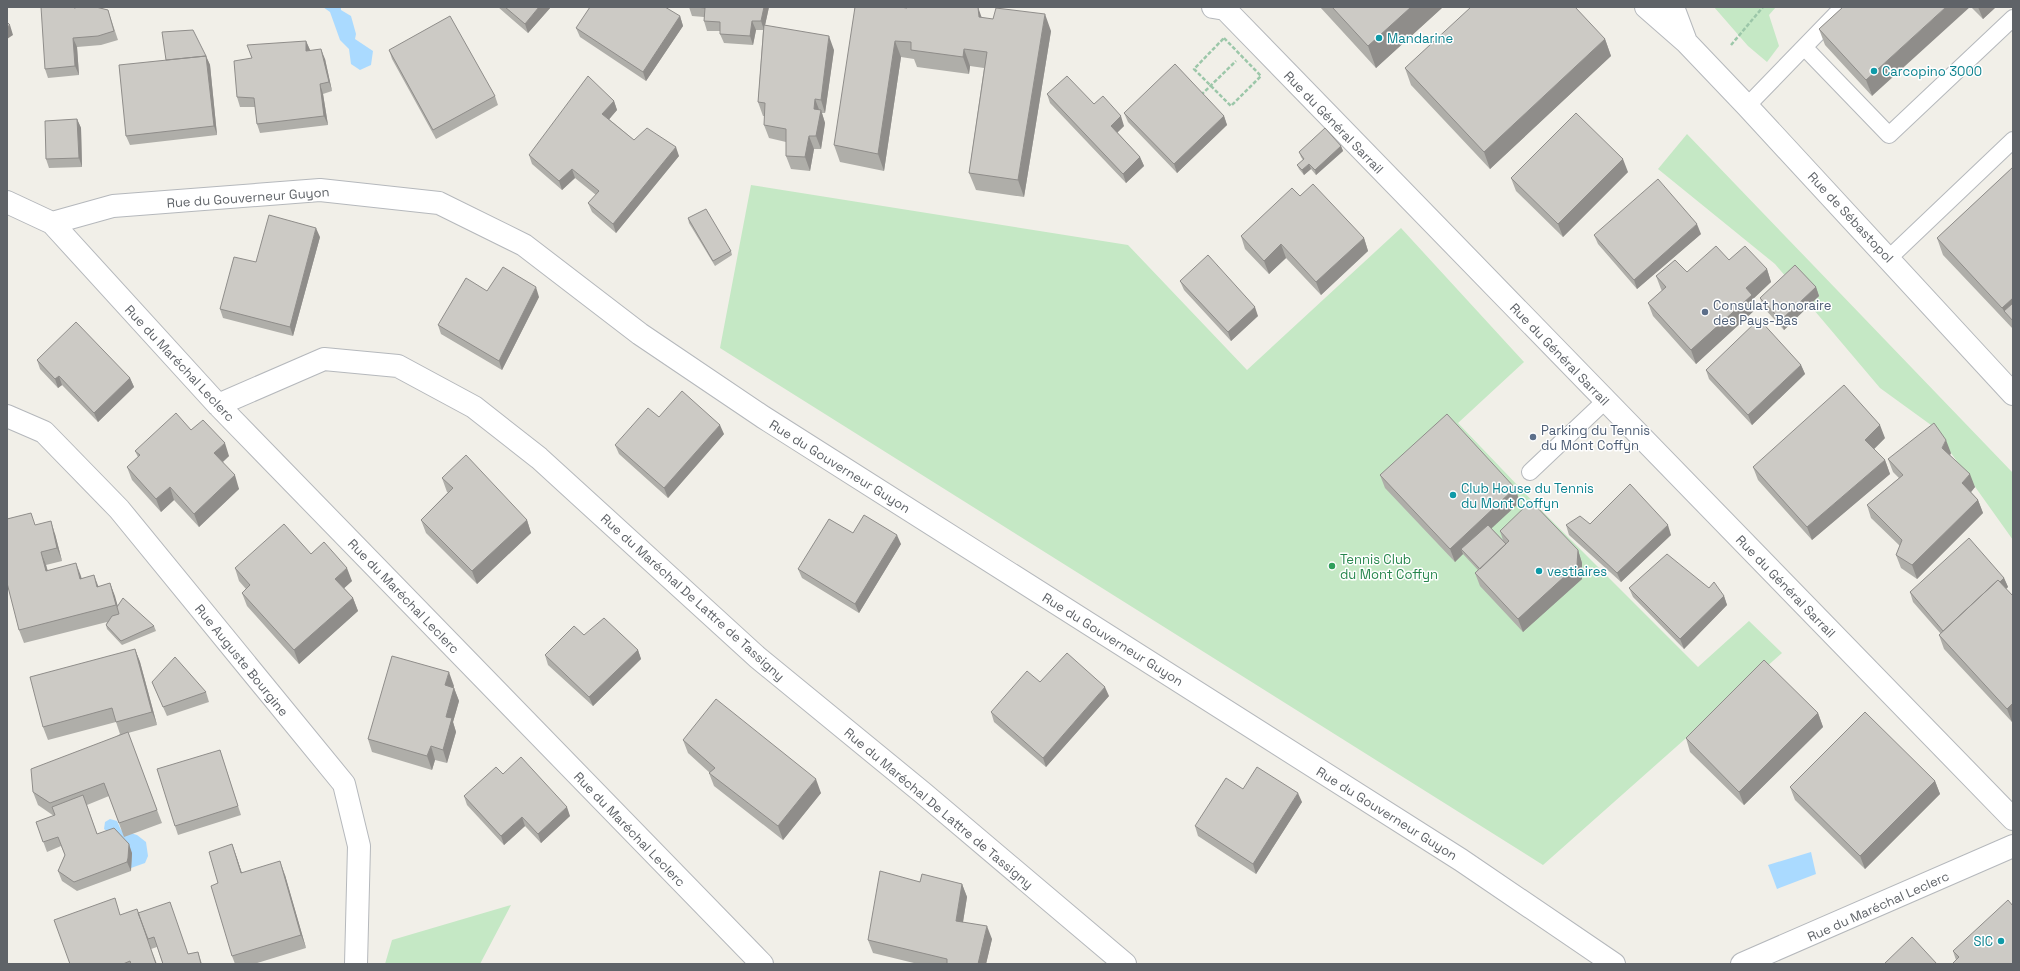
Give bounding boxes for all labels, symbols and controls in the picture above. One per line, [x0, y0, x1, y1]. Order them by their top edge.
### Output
place label: Mandarine [1387, 30, 1453, 47]
marker: Mandarine [1374, 33, 1384, 43]
place label: Carcopino 3000 [1882, 63, 1982, 80]
marker: Carcopino 3000 [1869, 66, 1879, 76]
street label: Rue du Général Sarrail [1280, 67, 1387, 177]
street label: Rue de Sébastopol [1804, 168, 1897, 266]
street label: Rue du Gouverneur Guyon [166, 183, 330, 212]
place label: Consulat honoraire des Pays-Bas [1713, 297, 1831, 329]
street label: Rue du Général Sarrail [1506, 299, 1613, 409]
street label: Rue du Maréchal Leclerc [121, 301, 238, 425]
marker: Consulat honoraire des Pays-Bas [1700, 307, 1710, 317]
street label: Rue du Gouverneur Guyon [766, 416, 913, 517]
place label: Parking du Tennis du Mont Coffyn [1541, 422, 1650, 454]
marker: Parking du Tennis du Mont Coffyn [1528, 432, 1538, 442]
place label: Club House du Tennis du Mont Coffyn [1461, 480, 1594, 512]
marker: Club House du Tennis du Mont Coffyn [1448, 490, 1458, 500]
street label: Rue du Maréchal De Lattre de Tassigny [597, 510, 788, 685]
street label: Rue du Général Sarrail [1732, 531, 1839, 641]
street label: Rue du Maréchal Leclerc [344, 535, 463, 658]
place label: Tennis Club du Mont Coffyn [1340, 551, 1438, 583]
marker: Tennis Club du Mont Coffyn [1327, 561, 1337, 571]
place label: vestiaires [1547, 563, 1607, 580]
marker: vestiaires [1534, 566, 1544, 576]
street label: Rue du Gouverneur Guyon [1039, 589, 1186, 690]
street label: Rue Auguste Bourgine [191, 601, 292, 720]
street label: Rue du Maréchal De Lattre de Tassigny [841, 724, 1037, 893]
street label: Rue du Gouverneur Guyon [1313, 763, 1460, 864]
street label: Rue du Maréchal Leclerc [570, 768, 689, 891]
street label: Rue du Maréchal Leclerc [1805, 867, 1952, 945]
place label: SIC [1974, 933, 1993, 950]
marker: SIC [1996, 936, 2006, 946]

